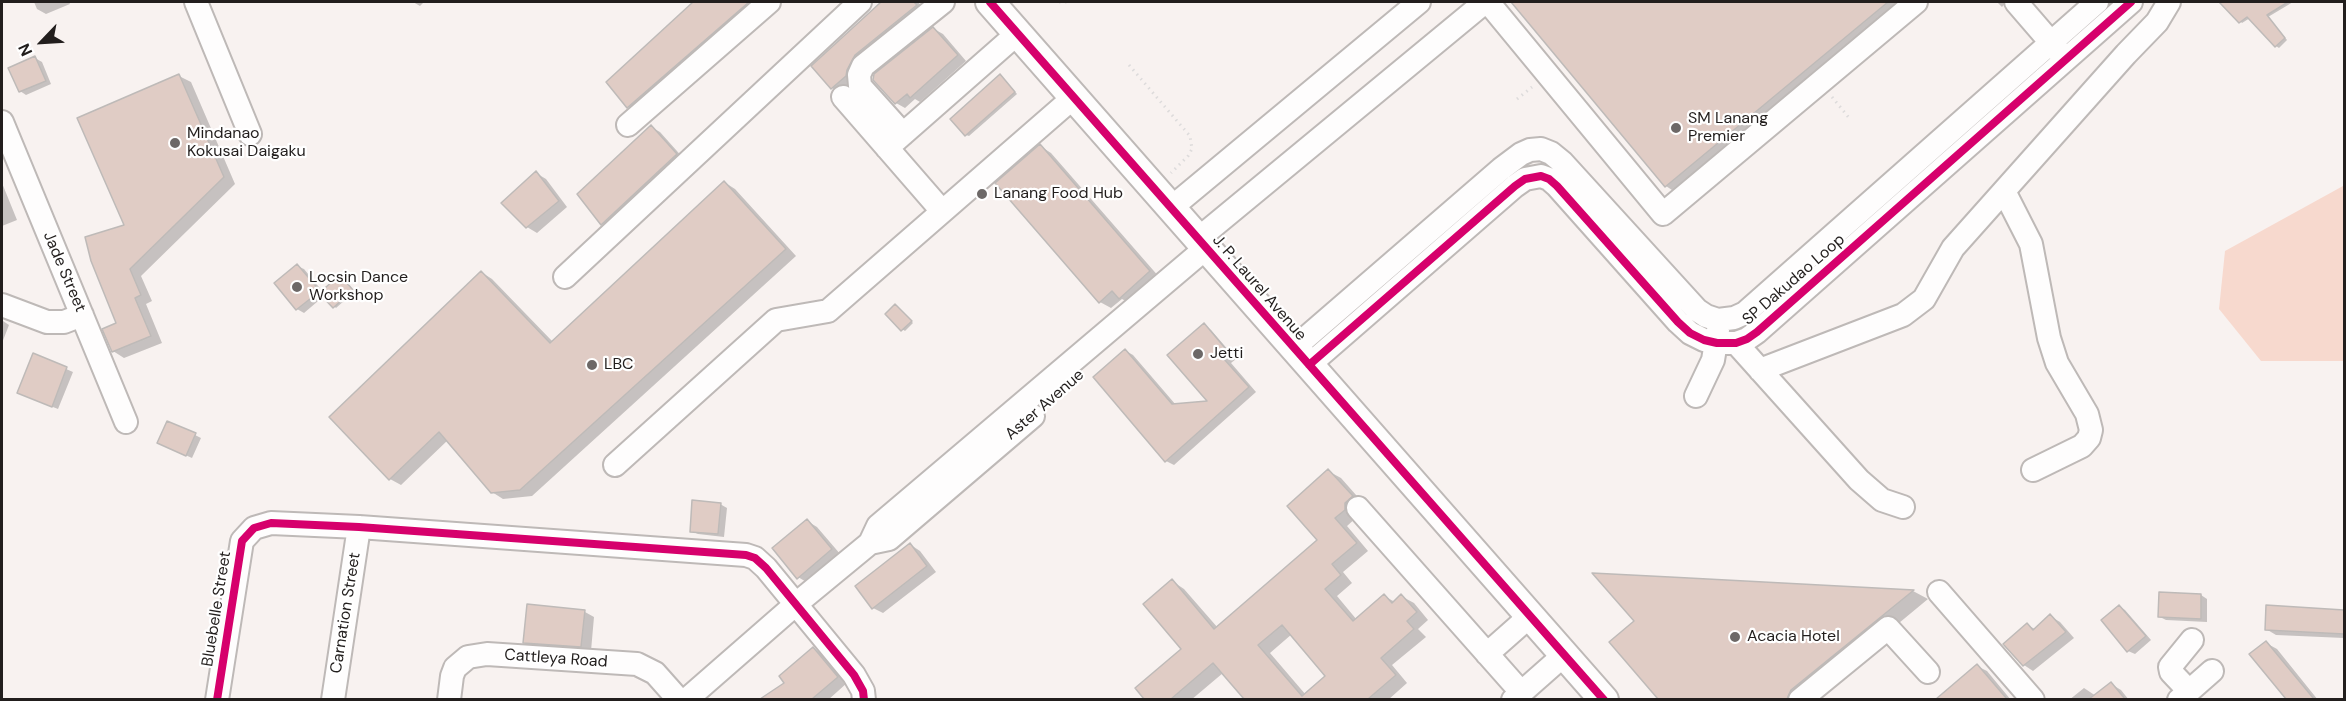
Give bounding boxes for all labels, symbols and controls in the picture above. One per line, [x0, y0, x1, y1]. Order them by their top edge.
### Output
north arrow [12, 12, 72, 72]
text: N [13, 40, 37, 60]
place label: SM Lanang Premier [1688, 109, 1768, 147]
marker: SM Lanang Premier [1669, 121, 1683, 135]
place label: Mindanao Kokusai Daigaku [187, 124, 306, 162]
marker: Mindanao Kokusai Daigaku [168, 136, 182, 150]
place label: Lanang Food Hub [994, 184, 1123, 204]
marker: Lanang Food Hub [975, 187, 989, 201]
street label: Jade Street [38, 229, 90, 315]
street label: SP Dakudao Loop [1739, 230, 1849, 330]
street label: J. P. Laurel Avenue [1208, 231, 1310, 345]
place label: Locsin Dance Workshop [309, 268, 408, 306]
marker: Locsin Dance Workshop [290, 280, 304, 294]
place label: Jetti [1210, 344, 1243, 364]
marker: Jetti [1191, 347, 1205, 361]
place label: LBC [604, 355, 634, 375]
marker: LBC [585, 358, 599, 372]
street label: Aster Avenue [1002, 366, 1088, 444]
street label: Bluebelle Street [198, 550, 236, 668]
street label: Carnation Street [327, 551, 365, 675]
place label: Acacia Hotel [1747, 627, 1840, 647]
marker: Acacia Hotel [1728, 630, 1742, 644]
street label: Cattleya Road [504, 646, 608, 672]

